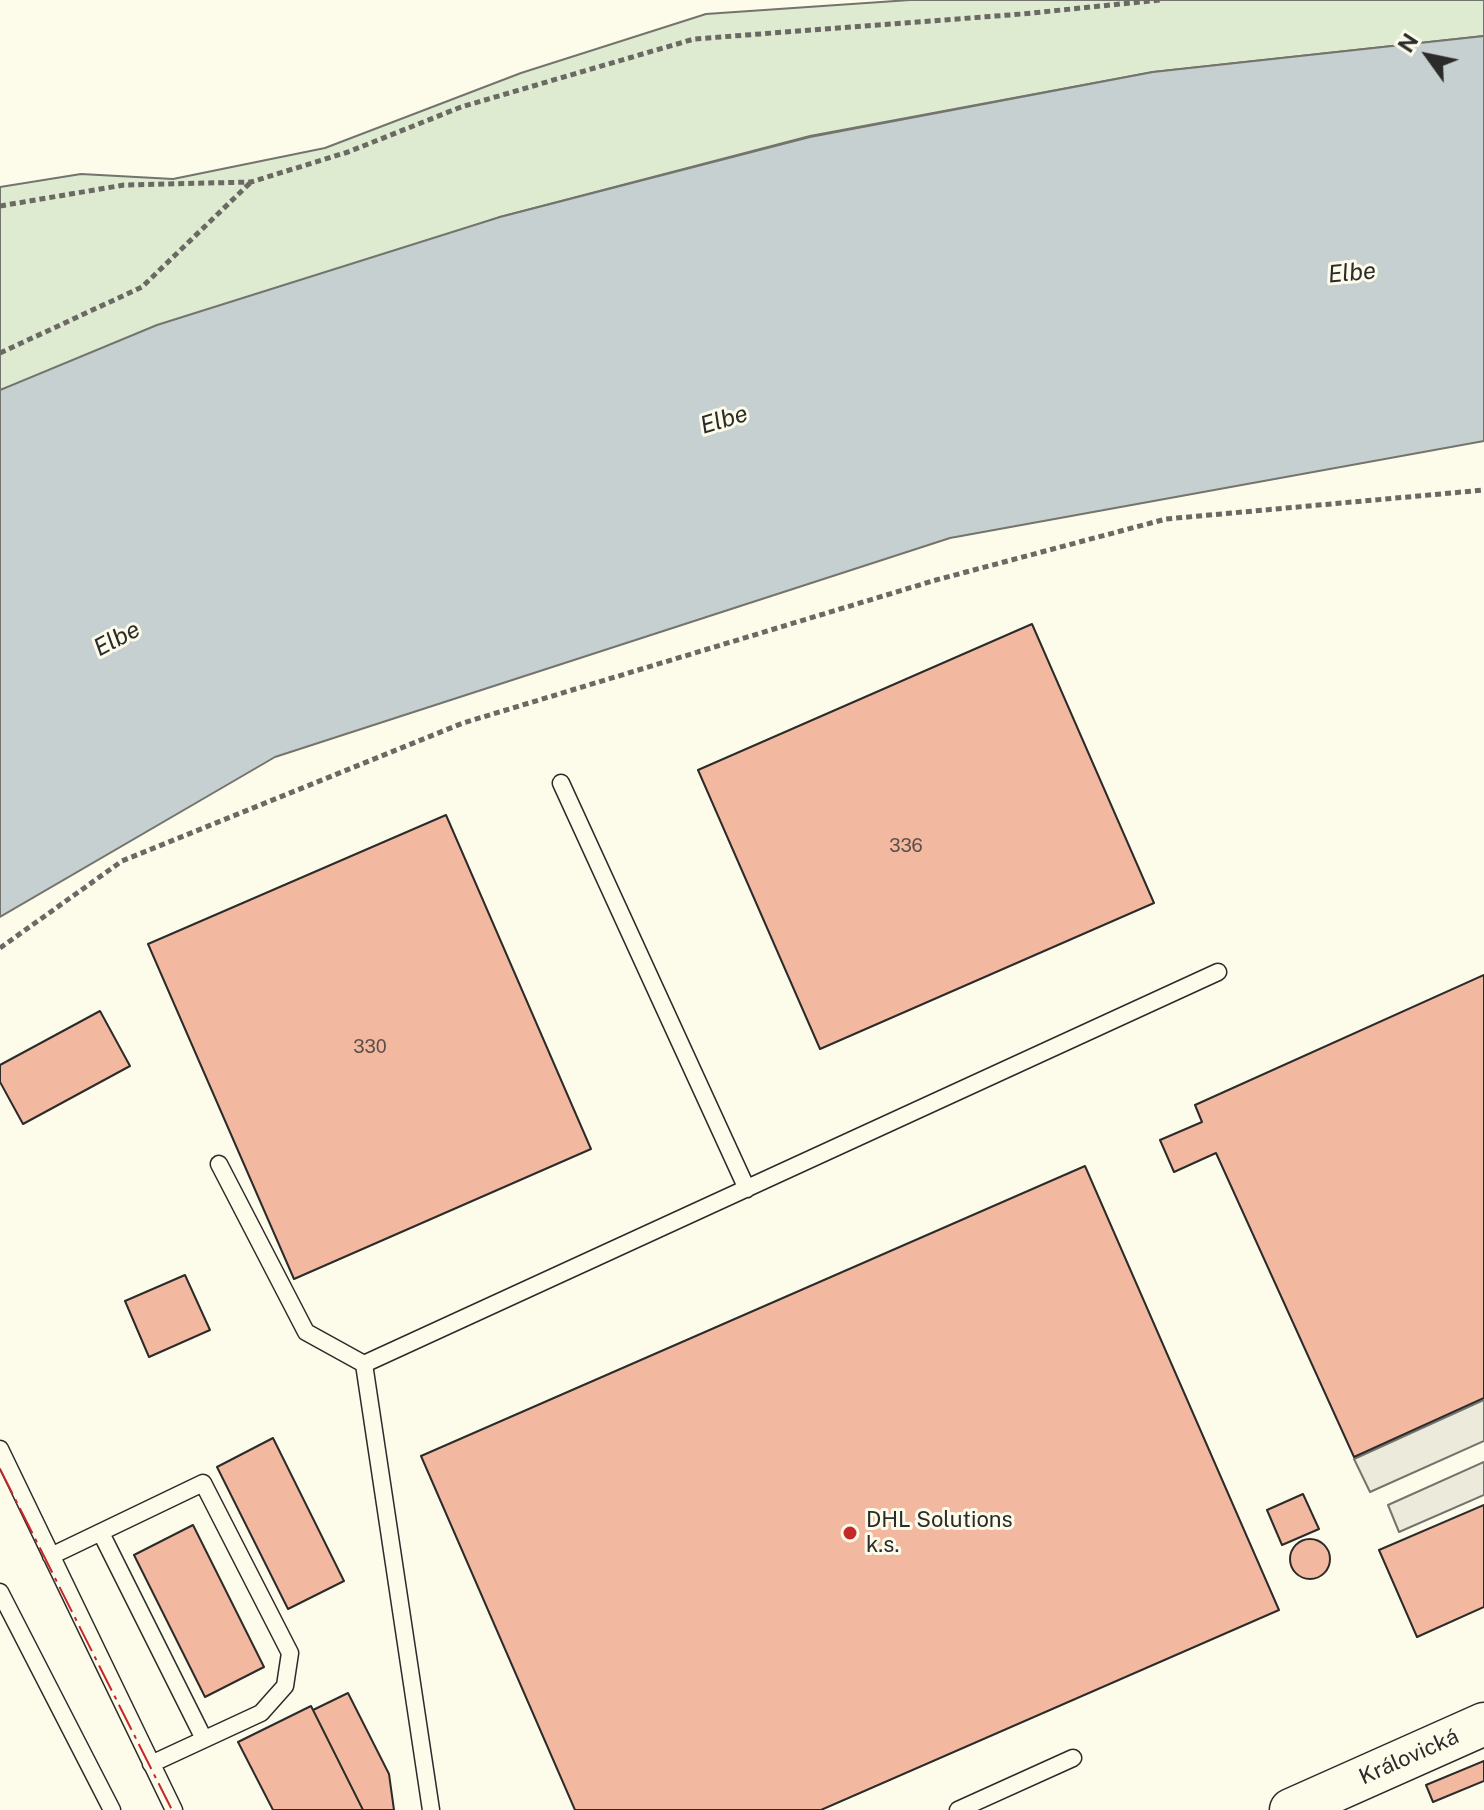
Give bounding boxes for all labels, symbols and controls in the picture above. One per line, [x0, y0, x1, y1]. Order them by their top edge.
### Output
north arrow [1388, 16, 1468, 96]
text: N [1392, 29, 1423, 57]
water label: Elbe [1327, 257, 1377, 289]
water label: Elbe [697, 399, 751, 441]
water label: Elbe [89, 615, 145, 663]
house number: 336 [889, 835, 923, 857]
house number: 330 [353, 1036, 387, 1058]
place label: DHL Solutions k.s. [866, 1507, 1013, 1558]
marker: DHL Solutions k.s. [841, 1524, 859, 1542]
street label: Královická [1355, 1723, 1463, 1791]

